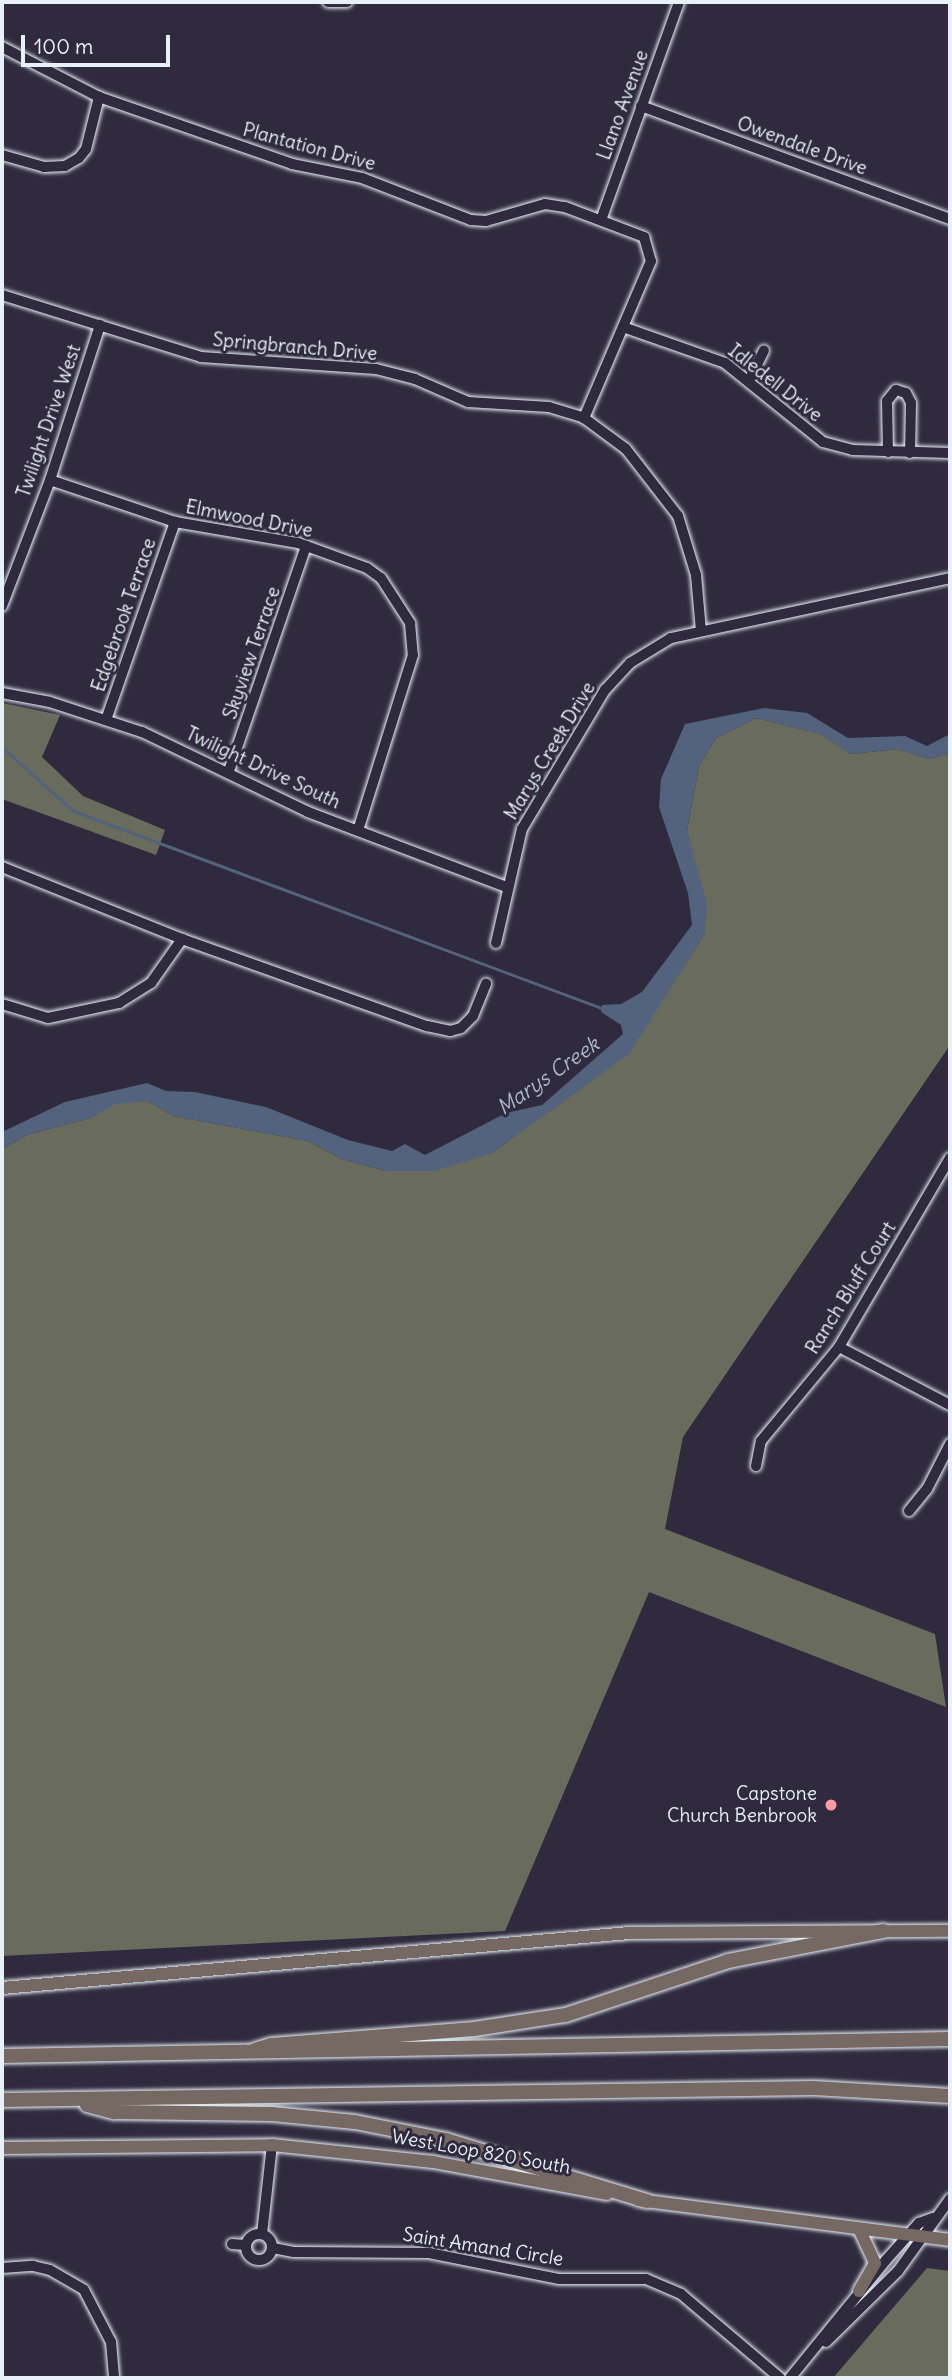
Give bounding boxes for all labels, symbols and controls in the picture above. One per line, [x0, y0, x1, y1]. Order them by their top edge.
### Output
scale bar [24, 21, 173, 65]
text: 100 m [34, 33, 93, 60]
street label: Llano Avenue [593, 47, 653, 163]
street label: Owendale Drive [734, 112, 870, 180]
street label: Plantation Drive [240, 118, 378, 176]
street label: Springbranch Drive [212, 328, 378, 366]
street label: Idledell Drive [724, 339, 826, 427]
street label: Twilight Drive West [12, 342, 86, 500]
street label: Elmwood Drive [184, 496, 314, 542]
street label: Edgebrook Terrace [87, 535, 161, 695]
street label: Skyview Terrace [219, 584, 285, 722]
street label: Marys Creek Drive [500, 678, 600, 824]
street label: Twilight Drive South [182, 722, 344, 814]
water label: Marys Creek [492, 1032, 604, 1120]
street label: Ranch Bluff Court [801, 1218, 901, 1358]
place label: Capstone Church Benbrook [667, 1783, 817, 1827]
marker: Capstone Church Benbrook [823, 1797, 839, 1813]
street label: West Loop 820 South [390, 2125, 572, 2179]
street label: Saint Amand Circle [401, 2223, 565, 2271]

